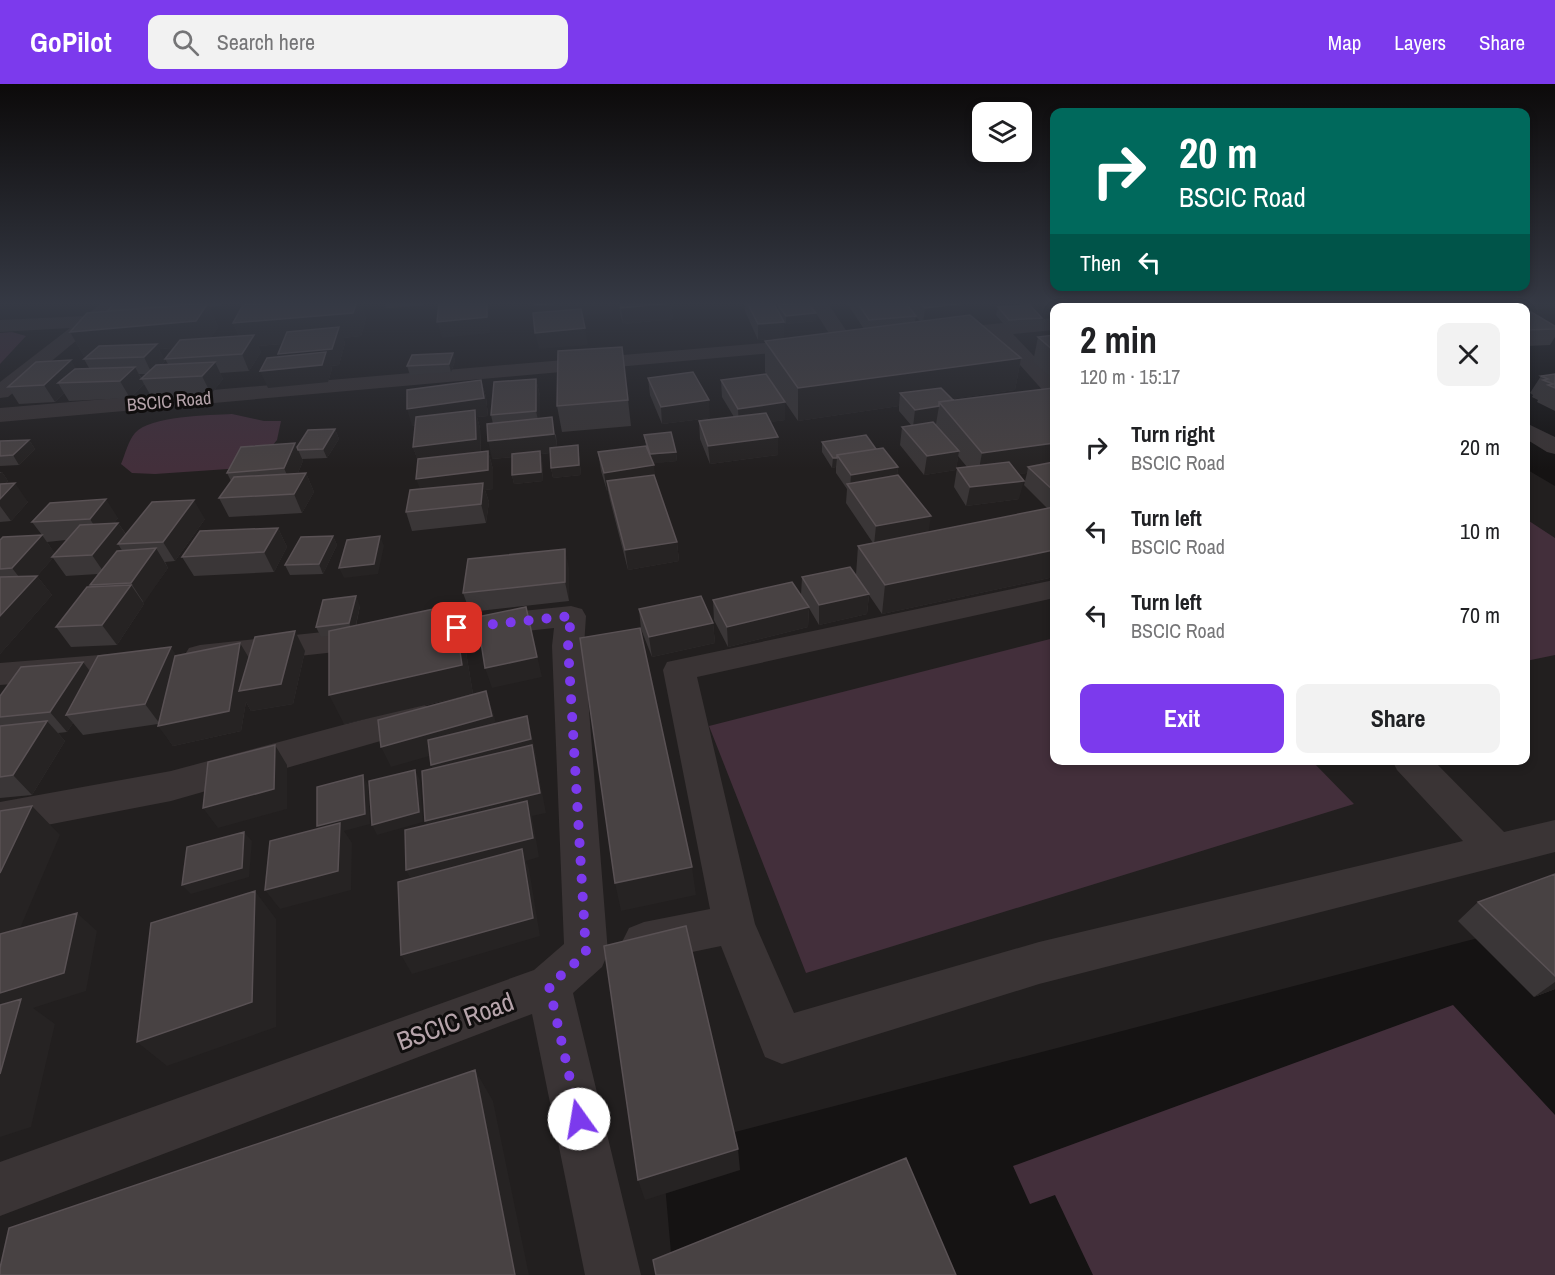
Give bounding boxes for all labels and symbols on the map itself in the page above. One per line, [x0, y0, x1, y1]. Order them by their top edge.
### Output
street label: BSCIC Road [126, 385, 212, 417]
pin [431, 602, 482, 653]
street label: BSCIC Road [392, 984, 518, 1058]
position arrow [547, 1087, 611, 1151]

